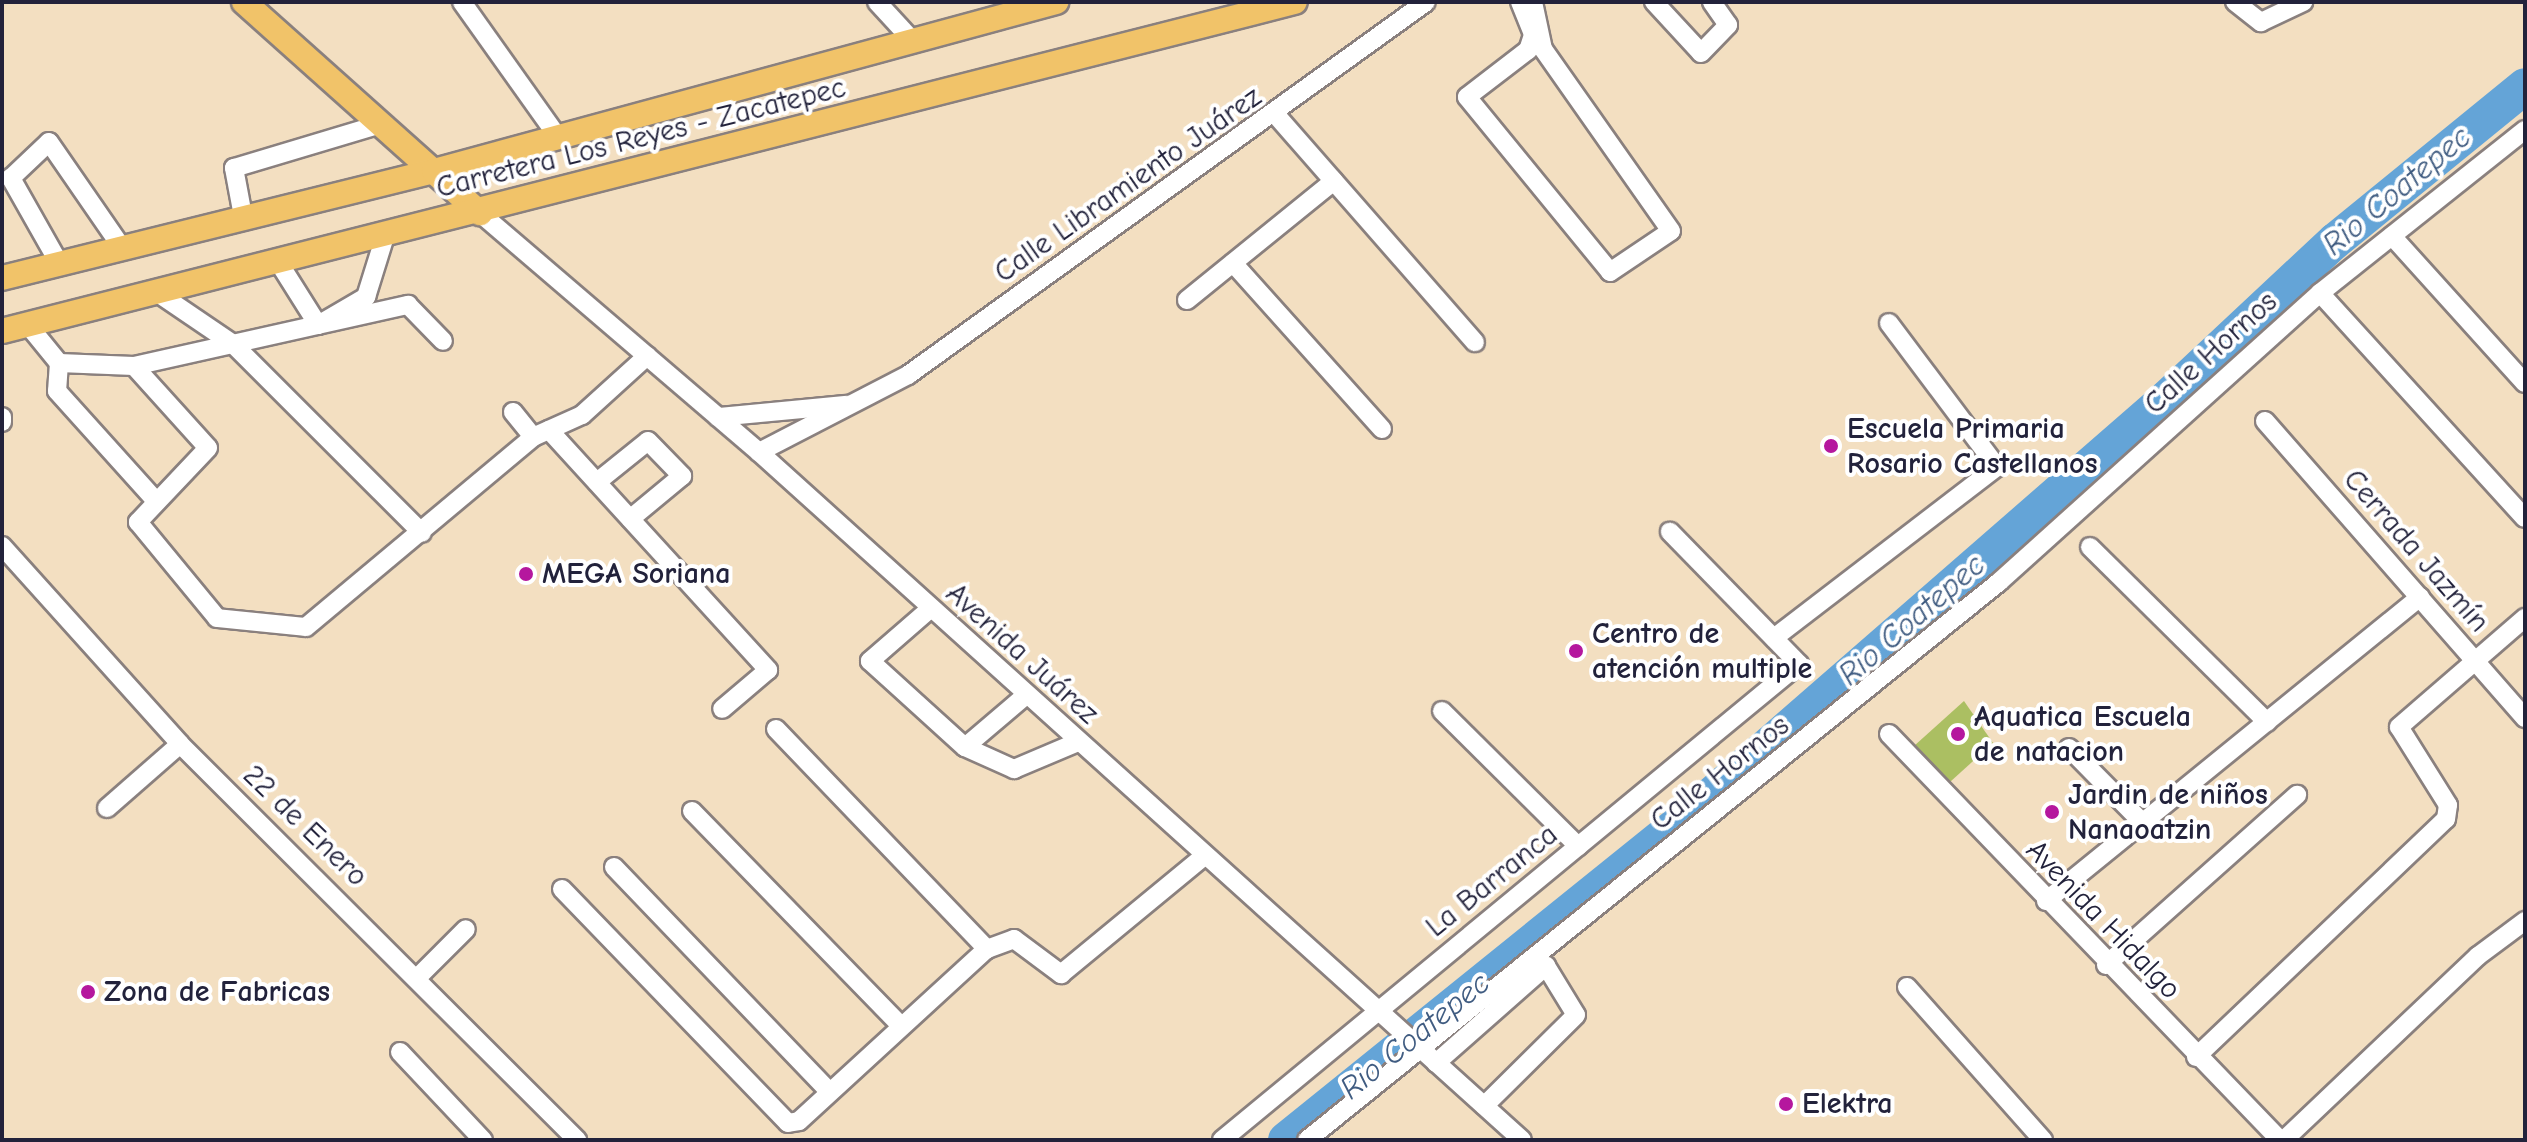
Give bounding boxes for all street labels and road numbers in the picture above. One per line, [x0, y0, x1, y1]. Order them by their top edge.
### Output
street label: Carretera Los Reyes - Zacatepec [433, 70, 849, 206]
street label: Calle Libramiento Juárez [988, 79, 1268, 291]
street label: Calle Hornos [2137, 284, 2285, 422]
street label: Cerrada Jazmín [2335, 462, 2497, 640]
street label: Avenida Juárez [938, 576, 1106, 732]
street label: Calle Hornos [1643, 708, 1797, 838]
street label: 22 de Enero [235, 758, 375, 894]
street label: La Barranca [1419, 817, 1565, 945]
street label: Avenida Hidalgo [2018, 833, 2188, 1007]

